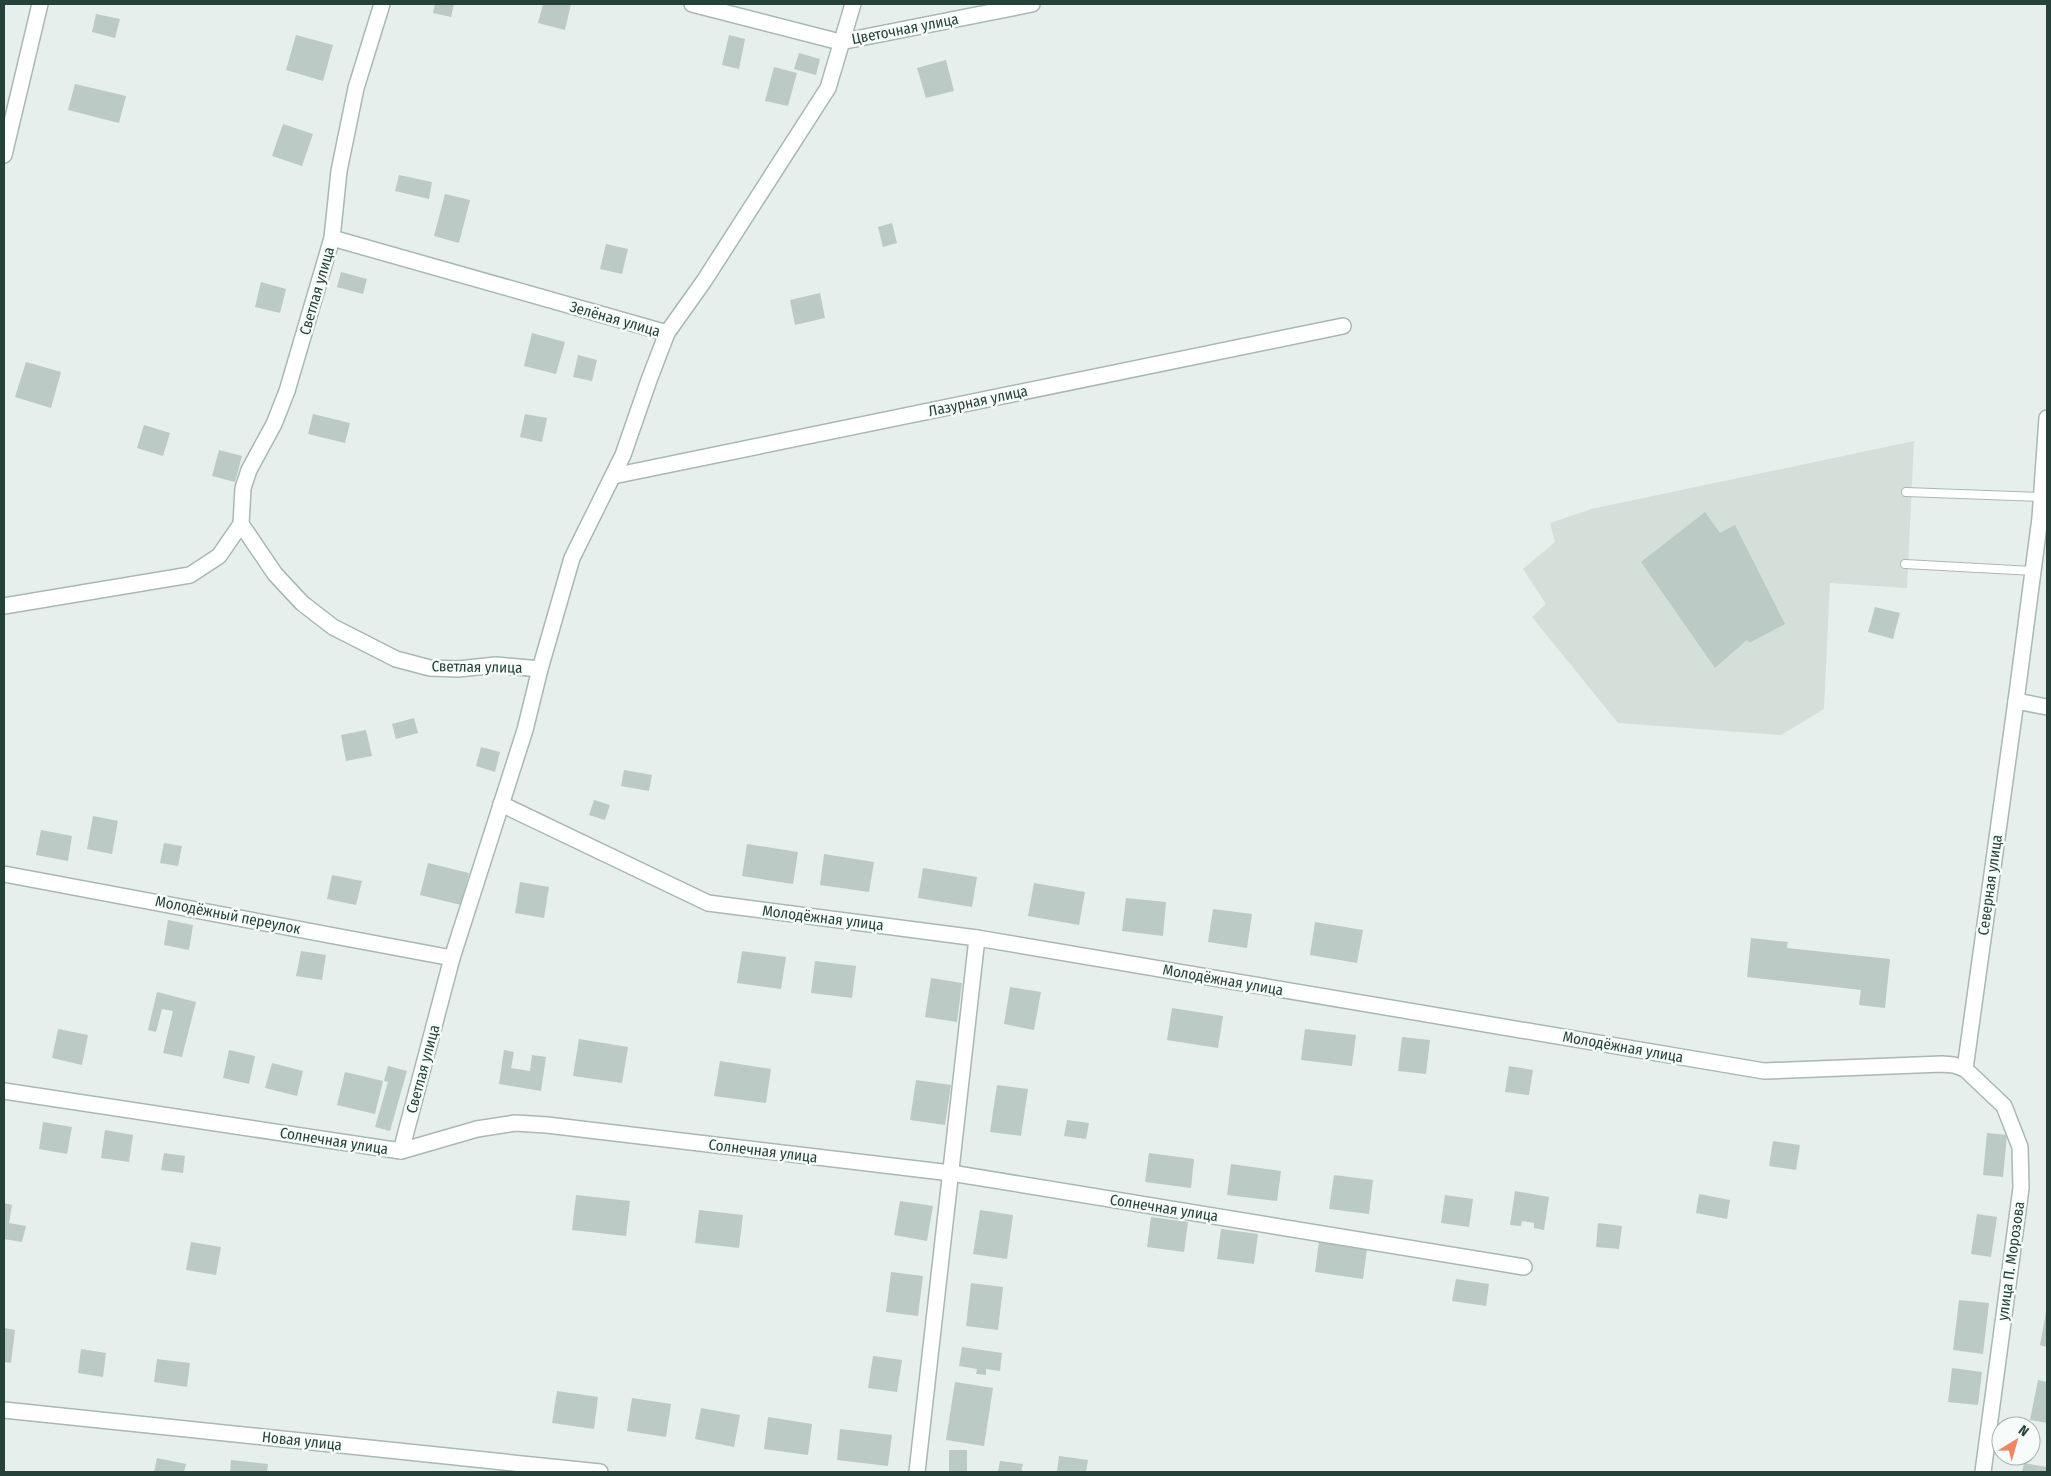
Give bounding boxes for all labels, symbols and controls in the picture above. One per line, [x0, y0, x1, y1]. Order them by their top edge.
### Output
street label: Цветочная улица [850, 10, 960, 48]
street label: Светлая улица [296, 245, 338, 337]
street label: Зелёная улица [568, 297, 662, 341]
street label: Лазурная улица [927, 382, 1029, 420]
street label: Светлая улица [431, 657, 523, 677]
street label: Северная улица [1974, 833, 2006, 937]
street label: Молодёжный переулок [154, 892, 302, 938]
street label: Молодёжная улица [761, 902, 885, 934]
street label: Молодёжная улица [1161, 961, 1285, 999]
street label: Светлая улица [403, 1023, 443, 1115]
street label: Молодёжная улица [1561, 1028, 1685, 1066]
street label: Солнечная улица [279, 1124, 389, 1158]
street label: Солнечная улица [708, 1135, 818, 1167]
street label: Солнечная улица [1109, 1191, 1219, 1225]
street label: улица П. Морозова [1994, 1200, 2028, 1322]
north arrow [1991, 1416, 2041, 1466]
text: N [2015, 1422, 2032, 1440]
street label: Новая улица [261, 1428, 343, 1454]

